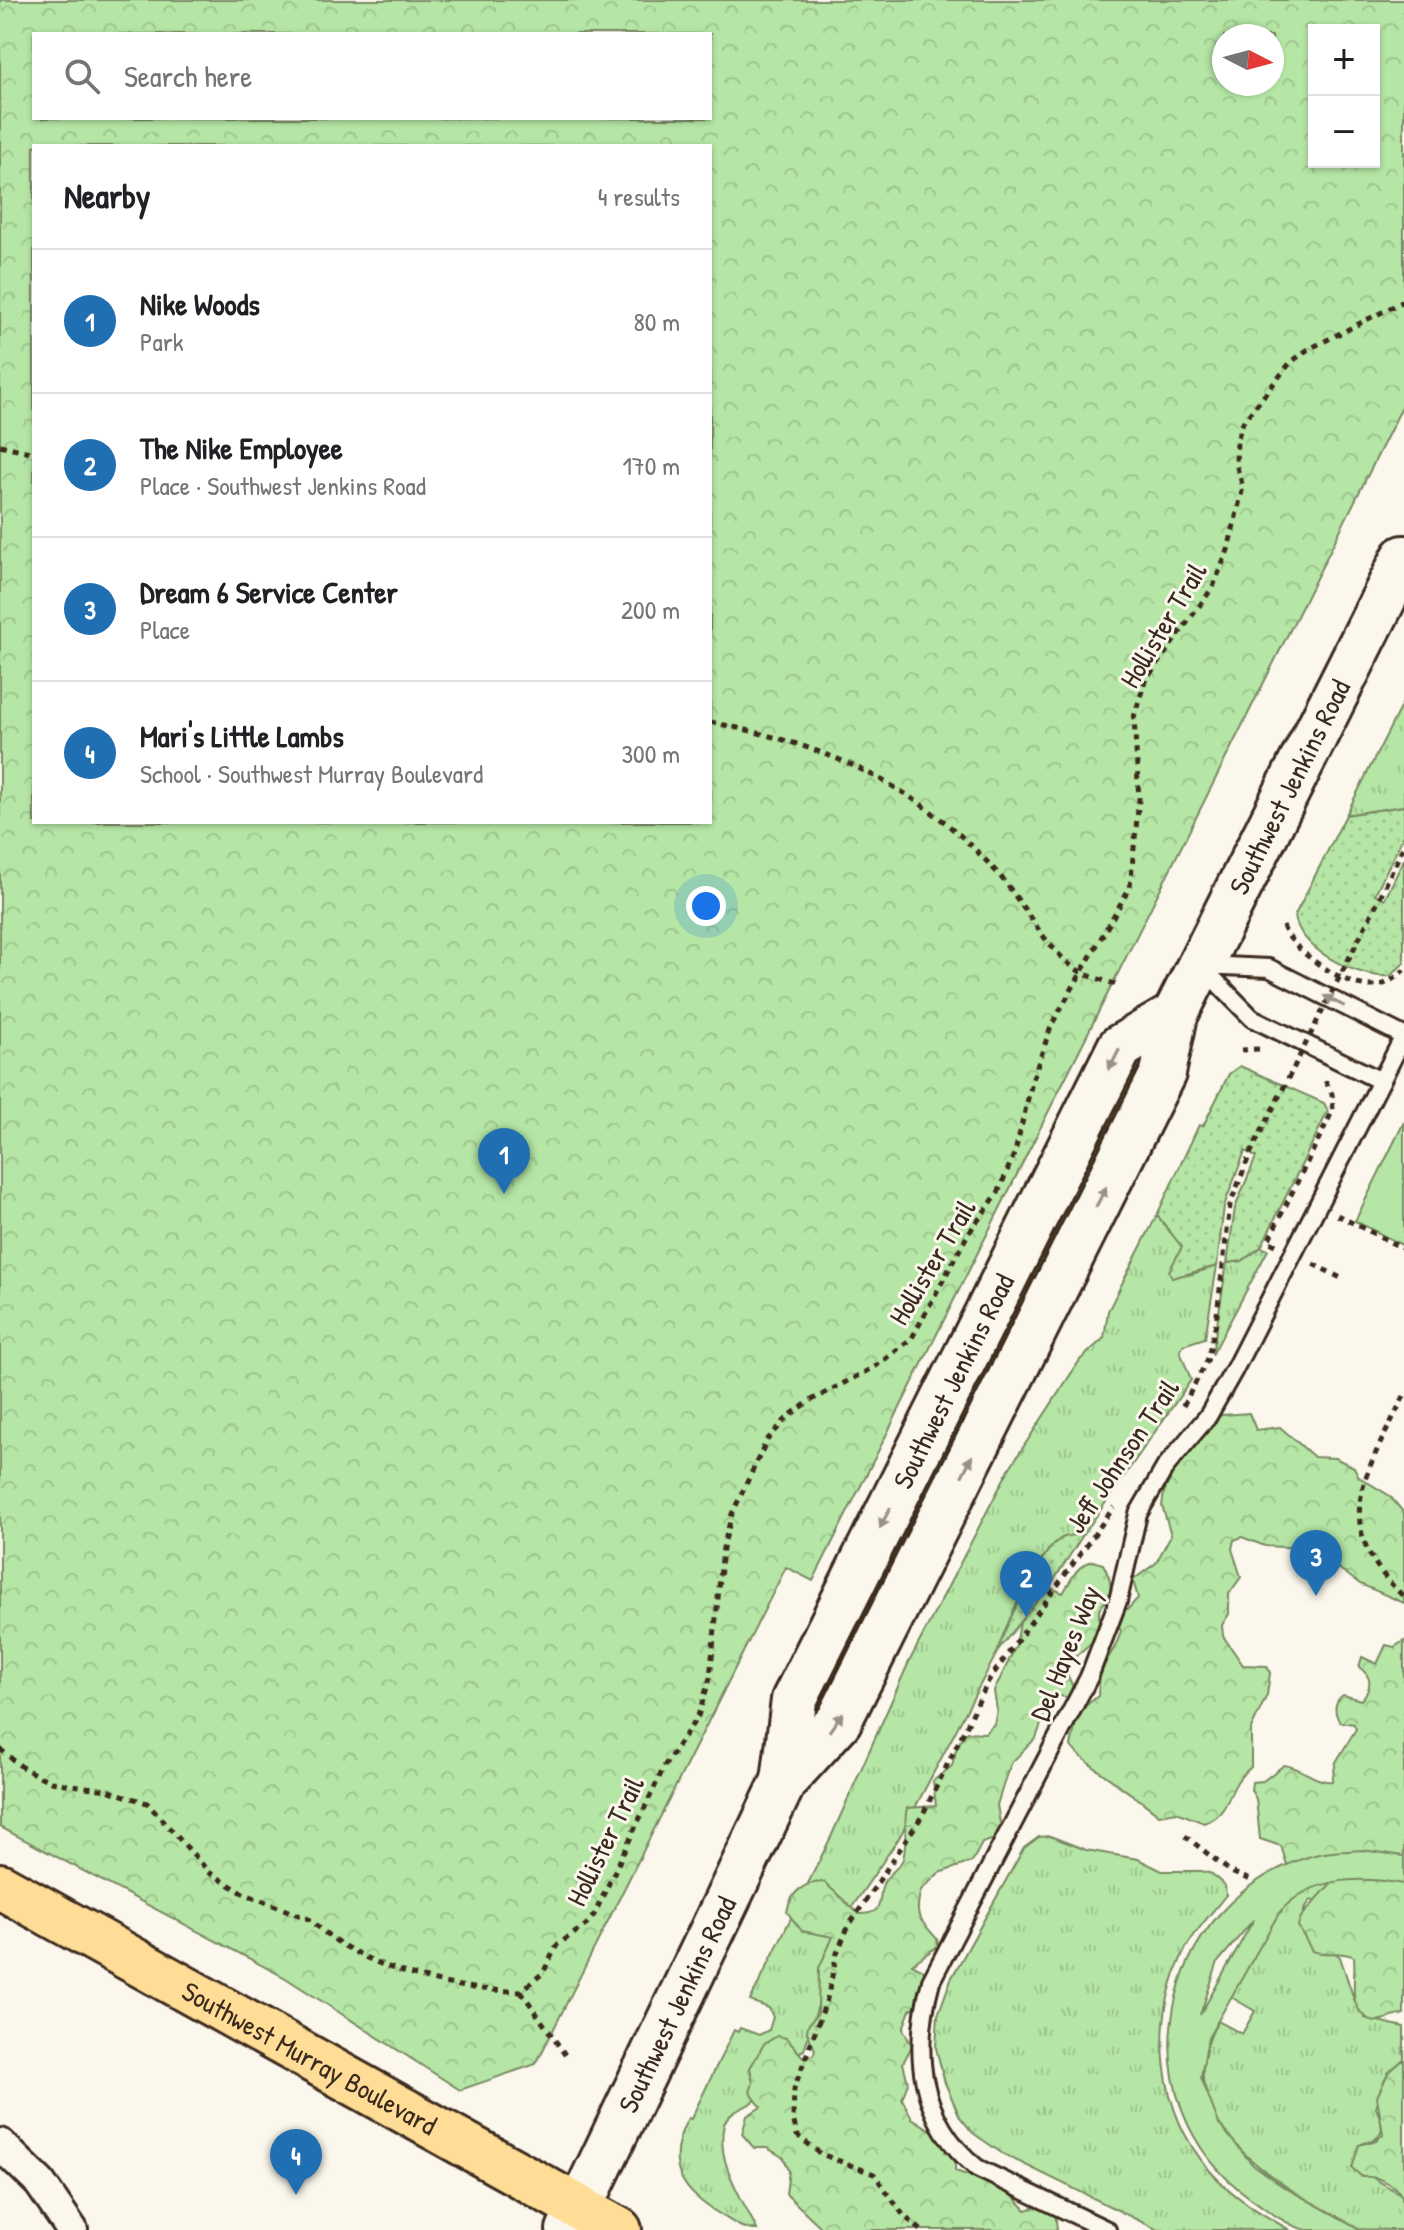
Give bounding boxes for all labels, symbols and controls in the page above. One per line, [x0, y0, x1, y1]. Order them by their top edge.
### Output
north arrow [1212, 24, 1284, 96]
map controls [1308, 24, 1380, 168]
button: + [1308, 24, 1380, 96]
search box [32, 32, 712, 120]
icon: search [60, 54, 104, 98]
text: Search here [124, 56, 252, 96]
button: − [1308, 96, 1380, 168]
text: Nearby [64, 173, 150, 219]
text: 4 results [598, 179, 680, 214]
text: Nike Woods [140, 284, 260, 324]
text: 1 [85, 304, 95, 339]
text: 80 m [633, 304, 680, 339]
text: Park [140, 324, 184, 359]
text: The Nike Employee [140, 428, 343, 468]
text: 2 [84, 448, 96, 483]
text: 170 m [622, 448, 680, 483]
text: Place · Southwest Jenkins Road [140, 468, 426, 503]
street label: Hollister Trail [1111, 555, 1216, 695]
text: Dream 6 Service Center [140, 572, 398, 612]
text: 3 [84, 592, 96, 627]
text: 200 m [621, 592, 680, 627]
text: Place [140, 612, 190, 647]
street label: Southwest Jenkins Road [1219, 673, 1359, 901]
text: Mari's Little Lambs [140, 716, 344, 756]
text: 4 [85, 736, 95, 771]
text: 300 m [621, 736, 680, 771]
text: School · Southwest Murray Boulevard [140, 756, 483, 791]
your location [686, 886, 726, 926]
one-way arrow [1322, 995, 1345, 1008]
one-way arrow [1107, 1049, 1120, 1072]
pin: 1 [478, 1128, 530, 1194]
one-way arrow [1094, 1185, 1108, 1208]
street label: Hollister Trail [880, 1192, 985, 1332]
street label: Southwest Jenkins Road [884, 1267, 1023, 1495]
street label: Jeff Johnson Trail [1056, 1371, 1188, 1541]
one-way arrow [960, 1455, 973, 1478]
one-way arrow [878, 1507, 891, 1530]
pin: 3 [1290, 1530, 1342, 1596]
pin: 2 [1000, 1551, 1052, 1617]
street label: Del Hayes Way [1021, 1580, 1109, 1726]
one-way arrow [828, 1712, 843, 1733]
street label: Hollister Trail [557, 1769, 653, 1912]
street label: Southwest Jenkins Road [609, 1890, 745, 2119]
street label: Southwest Murray Boulevard [175, 1972, 444, 2144]
pin: 4 [270, 2129, 322, 2195]

